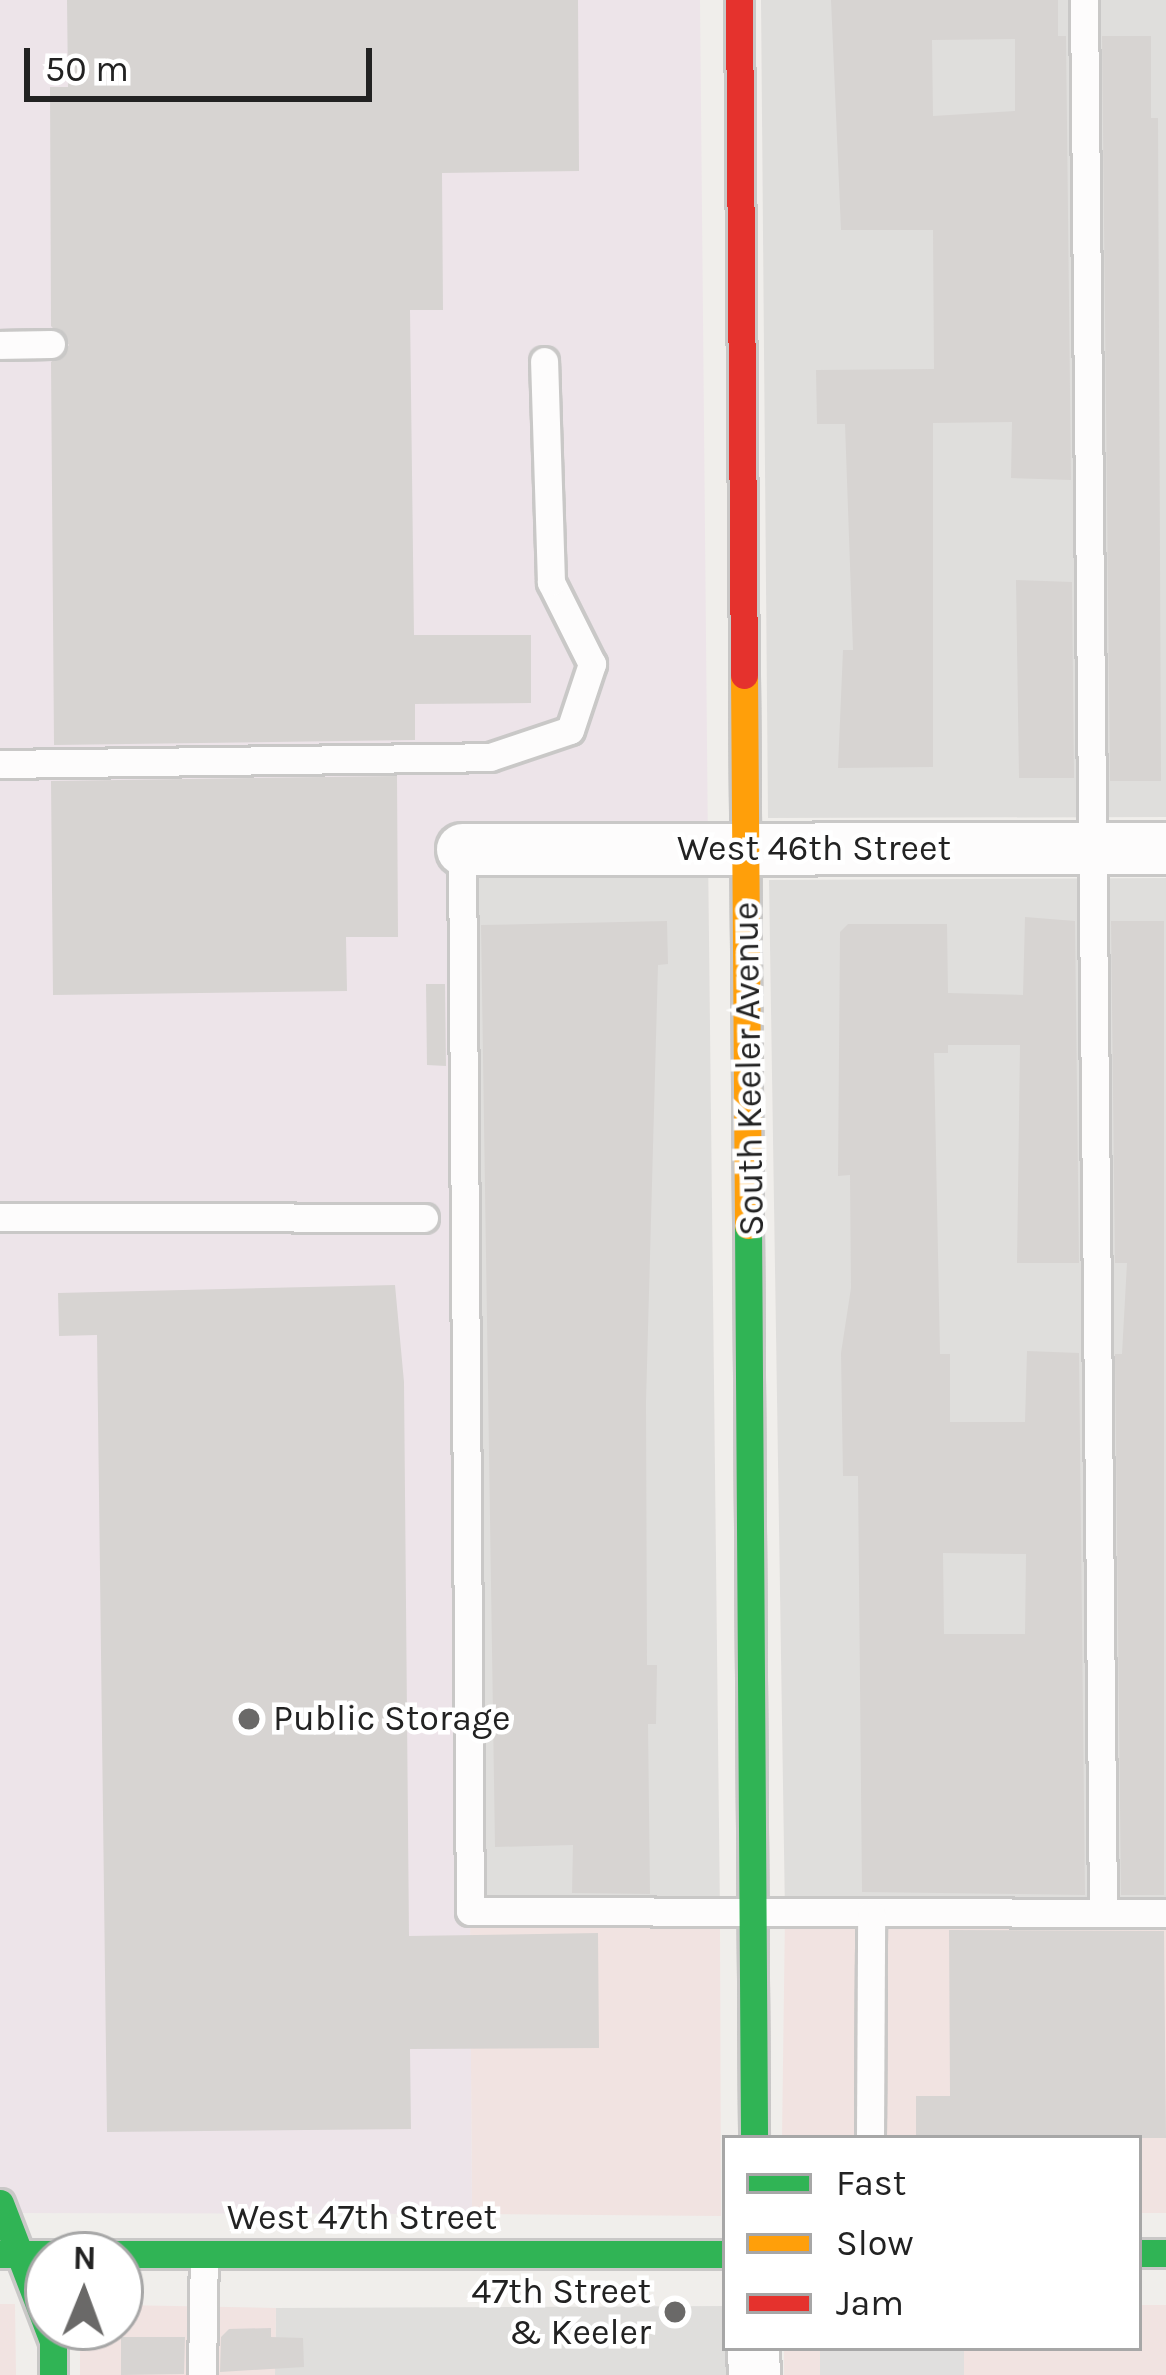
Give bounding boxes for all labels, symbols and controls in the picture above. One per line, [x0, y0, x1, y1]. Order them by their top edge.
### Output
scale bar [30, 24, 378, 98]
text: 50 m [45, 48, 129, 90]
street label: West 46th Street [677, 827, 951, 871]
street label: South Keeler Avenue [724, 901, 774, 1237]
place label: Public Storage [273, 1697, 511, 1741]
marker: Public Storage [236, 1706, 262, 1732]
legend [722, 2135, 1142, 2351]
text: Fast [836, 2162, 906, 2204]
street label: West 47th Street [227, 2196, 497, 2240]
text: Slow [836, 2222, 914, 2264]
north arrow [24, 2231, 144, 2351]
text: N [72, 2239, 97, 2277]
place label: 47th Street & Keeler [471, 2269, 651, 2354]
text: Jam [836, 2282, 904, 2324]
marker: 47th Street & Keeler [662, 2299, 688, 2325]

